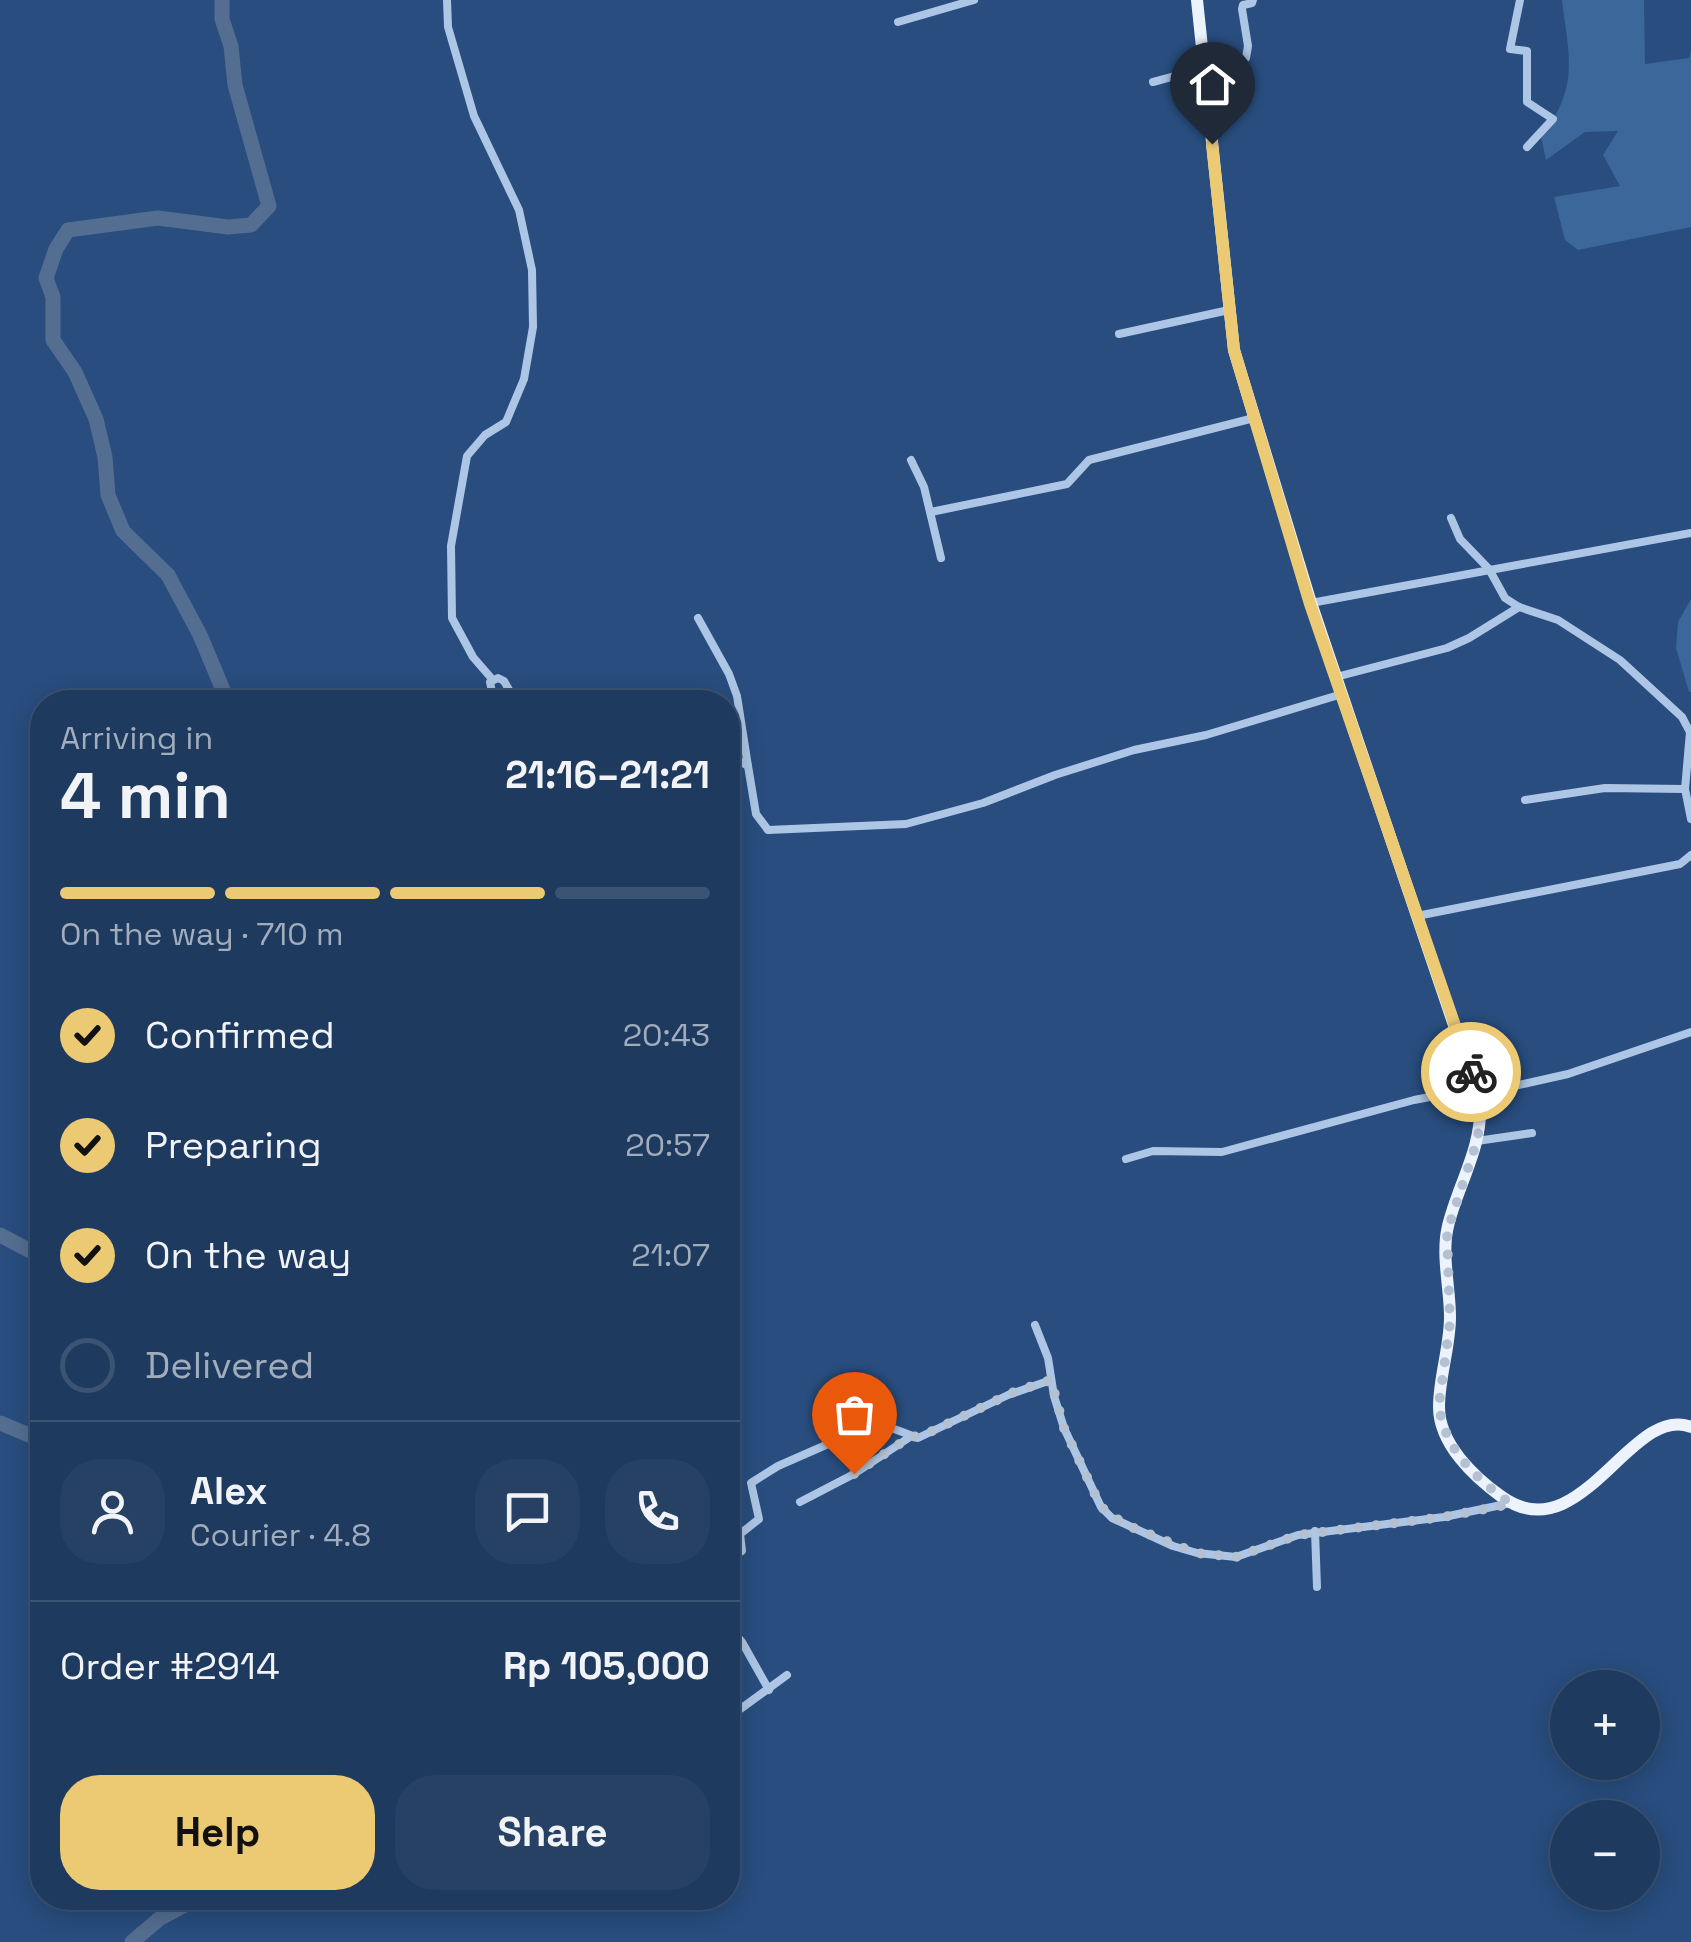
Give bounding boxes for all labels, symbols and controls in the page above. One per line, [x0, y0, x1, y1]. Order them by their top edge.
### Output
pin [1170, 42, 1255, 145]
icon: home [1185, 57, 1240, 112]
text: Arriving in [60, 718, 213, 758]
text: 21:16–21:21 [505, 751, 710, 799]
text: 4 min [60, 754, 231, 837]
text: On the way · 710 m [60, 914, 344, 954]
icon: check [60, 1008, 115, 1063]
text: Confirmed [145, 1011, 335, 1059]
text: 20:43 [623, 1015, 710, 1055]
courier [1421, 1022, 1521, 1122]
icon: bike [1444, 1045, 1499, 1100]
icon: check [60, 1118, 115, 1173]
text: Preparing [145, 1121, 322, 1169]
text: 20:57 [625, 1125, 710, 1165]
icon: check [60, 1228, 115, 1283]
text: On the way [145, 1231, 351, 1279]
text: 21:07 [631, 1235, 710, 1275]
text: Delivered [145, 1341, 314, 1389]
pin [812, 1372, 897, 1475]
icon: bag [827, 1387, 882, 1442]
button: person [60, 1459, 165, 1564]
button: chat [475, 1459, 580, 1564]
button: phone [605, 1459, 710, 1564]
text: Alex [190, 1467, 267, 1515]
text: Courier · 4.8 [190, 1515, 371, 1555]
text: Order #2914 [60, 1642, 280, 1690]
text: Rp 105,000 [503, 1642, 710, 1690]
map controls [1550, 1670, 1660, 1910]
button: + [1550, 1670, 1660, 1780]
button: Help [60, 1775, 375, 1890]
button: Share [395, 1775, 710, 1890]
button: − [1550, 1800, 1660, 1910]

